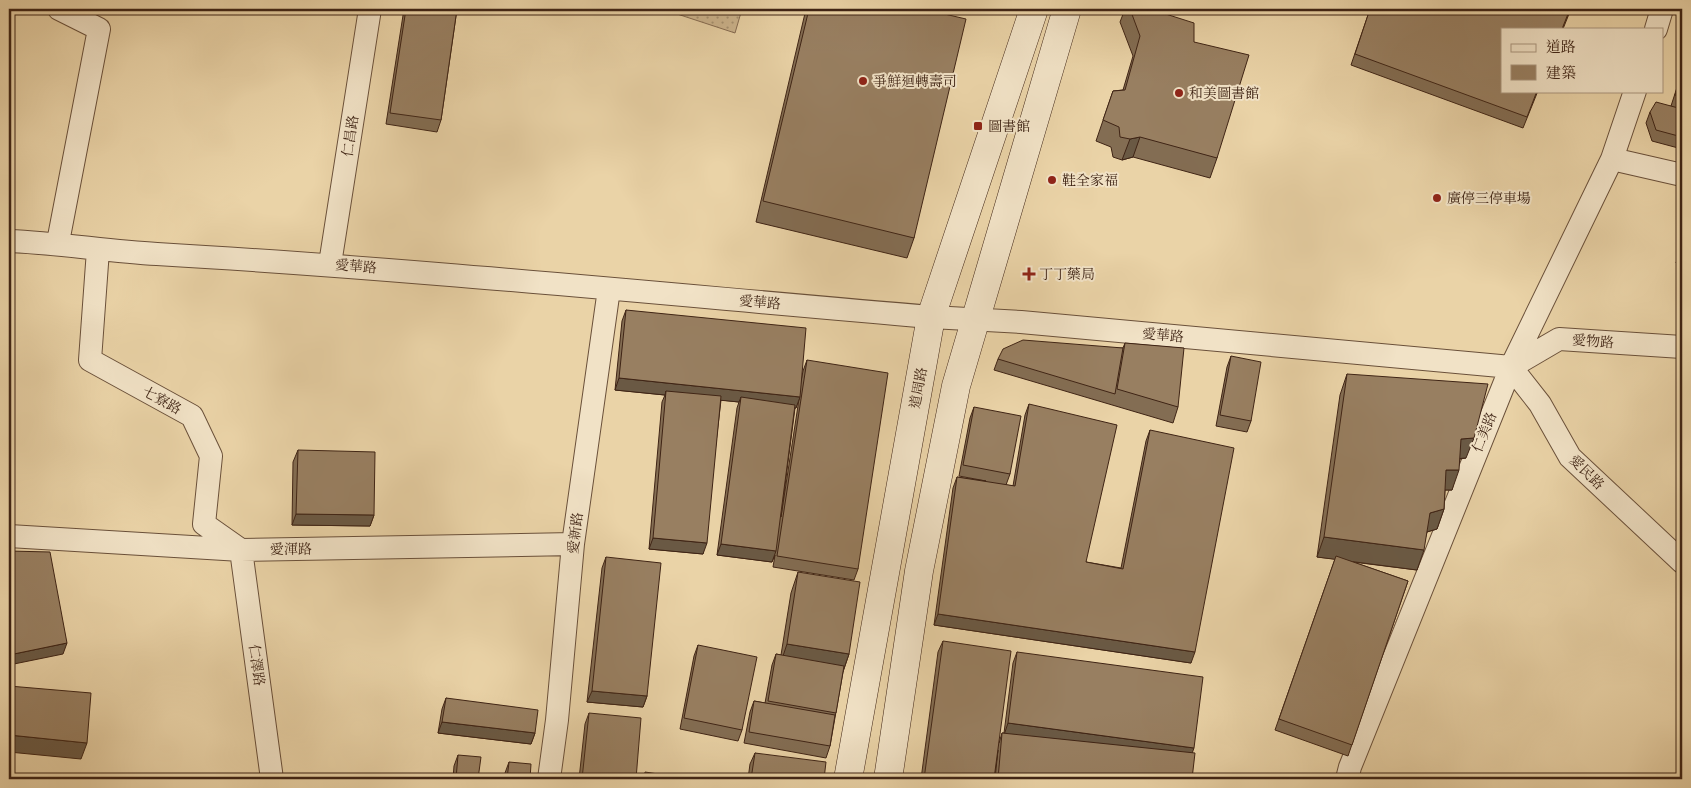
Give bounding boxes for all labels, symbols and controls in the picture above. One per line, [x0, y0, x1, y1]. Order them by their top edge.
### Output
legend [1501, 28, 1664, 92]
text: 道路 [1546, 38, 1576, 57]
text: 建築 [1546, 64, 1576, 83]
place label: 爭鮮迴轉壽司 [873, 73, 957, 91]
marker: 爭鮮迴轉壽司 [857, 75, 869, 87]
place label: 和美圖書館 [1189, 85, 1259, 103]
marker: 和美圖書館 [1173, 87, 1185, 99]
street label: 仁昌路 [339, 114, 363, 158]
place label: 圖書館 [988, 118, 1030, 136]
marker: 圖書館 [972, 120, 984, 132]
place label: 鞋全家福 [1062, 172, 1118, 190]
marker: 鞋全家福 [1046, 174, 1058, 186]
place label: 廣停三停車場 [1447, 190, 1531, 208]
marker: 廣停三停車場 [1431, 192, 1443, 204]
street label: 愛華路 [334, 256, 378, 278]
place label: 丁丁藥局 [1039, 266, 1095, 284]
marker: 丁丁藥局 [1023, 268, 1035, 280]
street label: 愛華路 [738, 292, 782, 314]
street label: 愛華路 [1141, 325, 1185, 347]
street label: 愛物路 [1571, 332, 1615, 352]
street label: 道周路 [906, 366, 931, 410]
street label: 七寮路 [139, 383, 184, 419]
street label: 仁美路 [1469, 410, 1501, 455]
street label: 愛民路 [1565, 451, 1608, 494]
street label: 愛新路 [565, 511, 587, 555]
street label: 愛渾路 [270, 541, 312, 559]
street label: 仁澤路 [244, 643, 268, 687]

